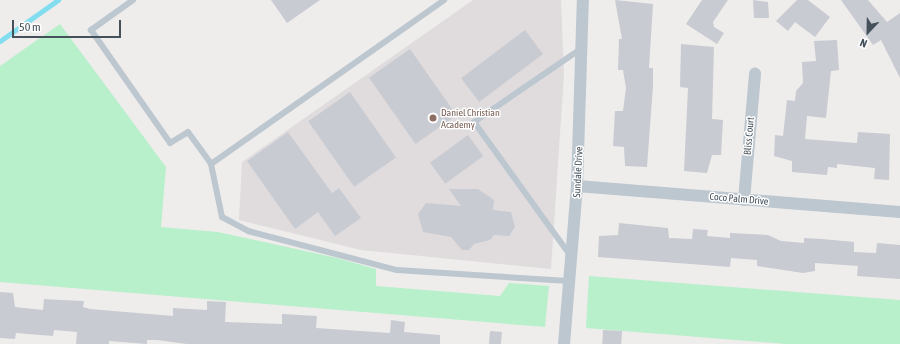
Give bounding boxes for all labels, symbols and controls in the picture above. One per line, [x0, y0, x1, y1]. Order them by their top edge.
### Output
scale bar [14, 12, 123, 38]
north arrow [848, 12, 888, 52]
text: 50 m [19, 20, 41, 34]
text: N [858, 36, 869, 50]
place label: Daniel Christian Academy [441, 106, 500, 130]
marker: Daniel Christian Academy [428, 113, 438, 123]
street label: Bliss Court [741, 117, 757, 155]
street label: Sundale Drive [571, 146, 585, 198]
street label: Coco Palm Drive [709, 190, 769, 208]

